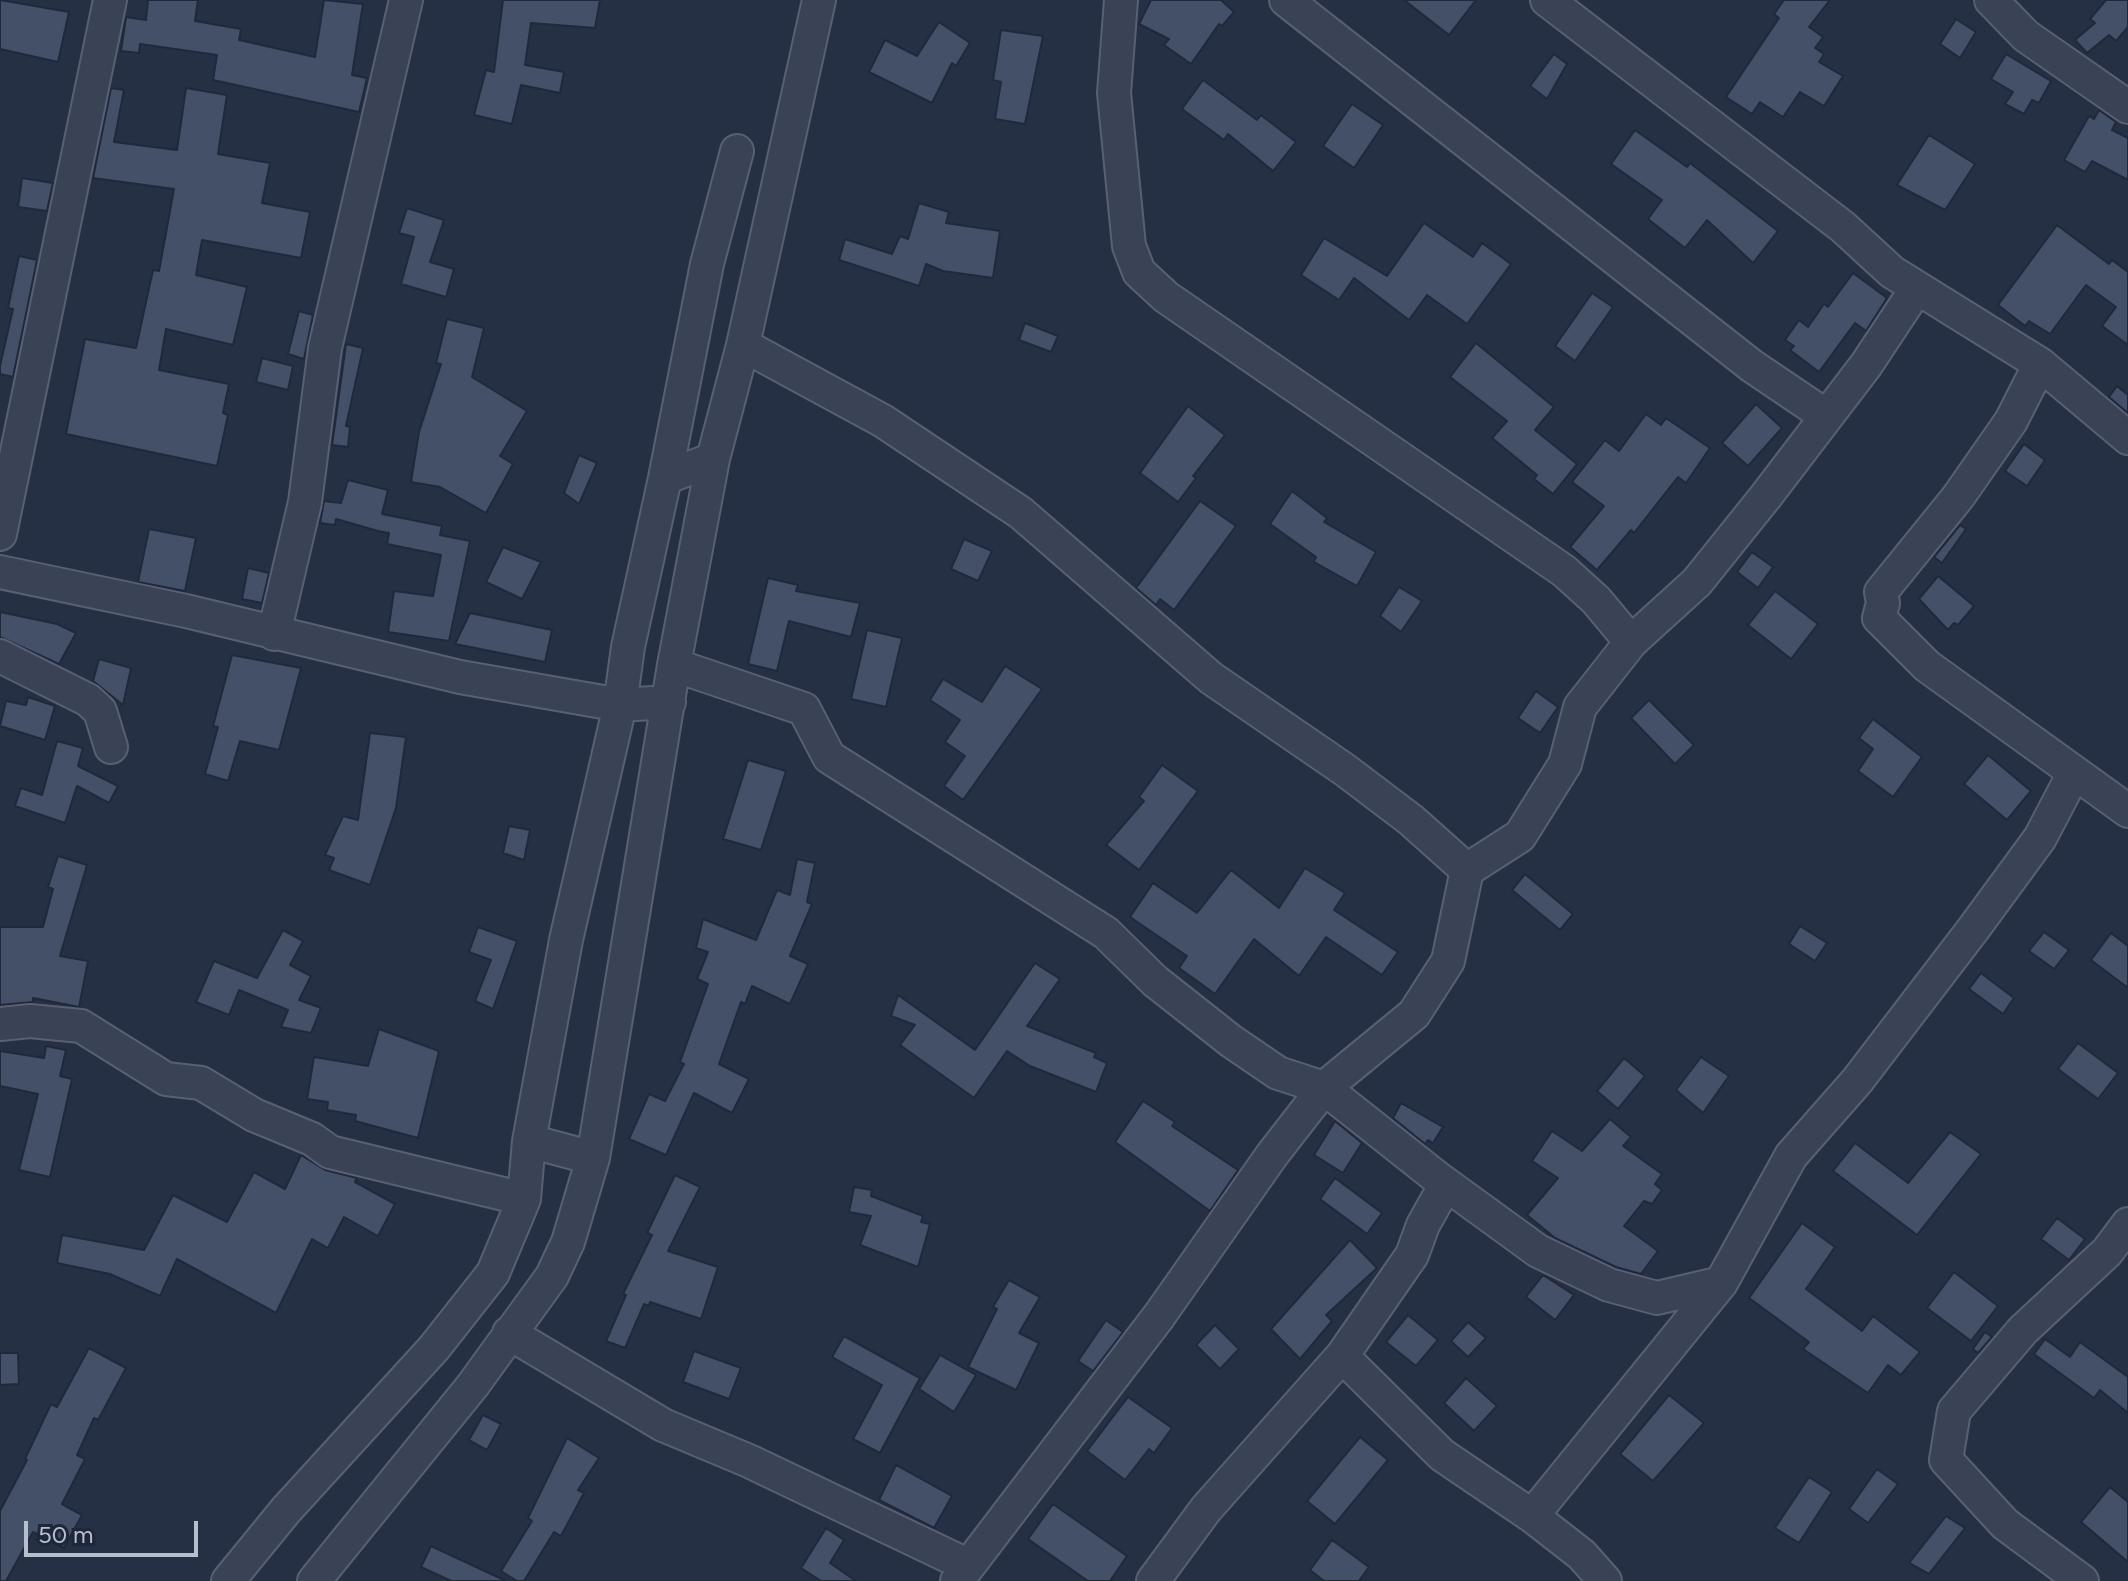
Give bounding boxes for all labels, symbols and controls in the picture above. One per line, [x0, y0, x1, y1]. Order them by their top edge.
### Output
scale bar [28, 1505, 202, 1555]
text: 50 m [38, 1520, 94, 1549]

